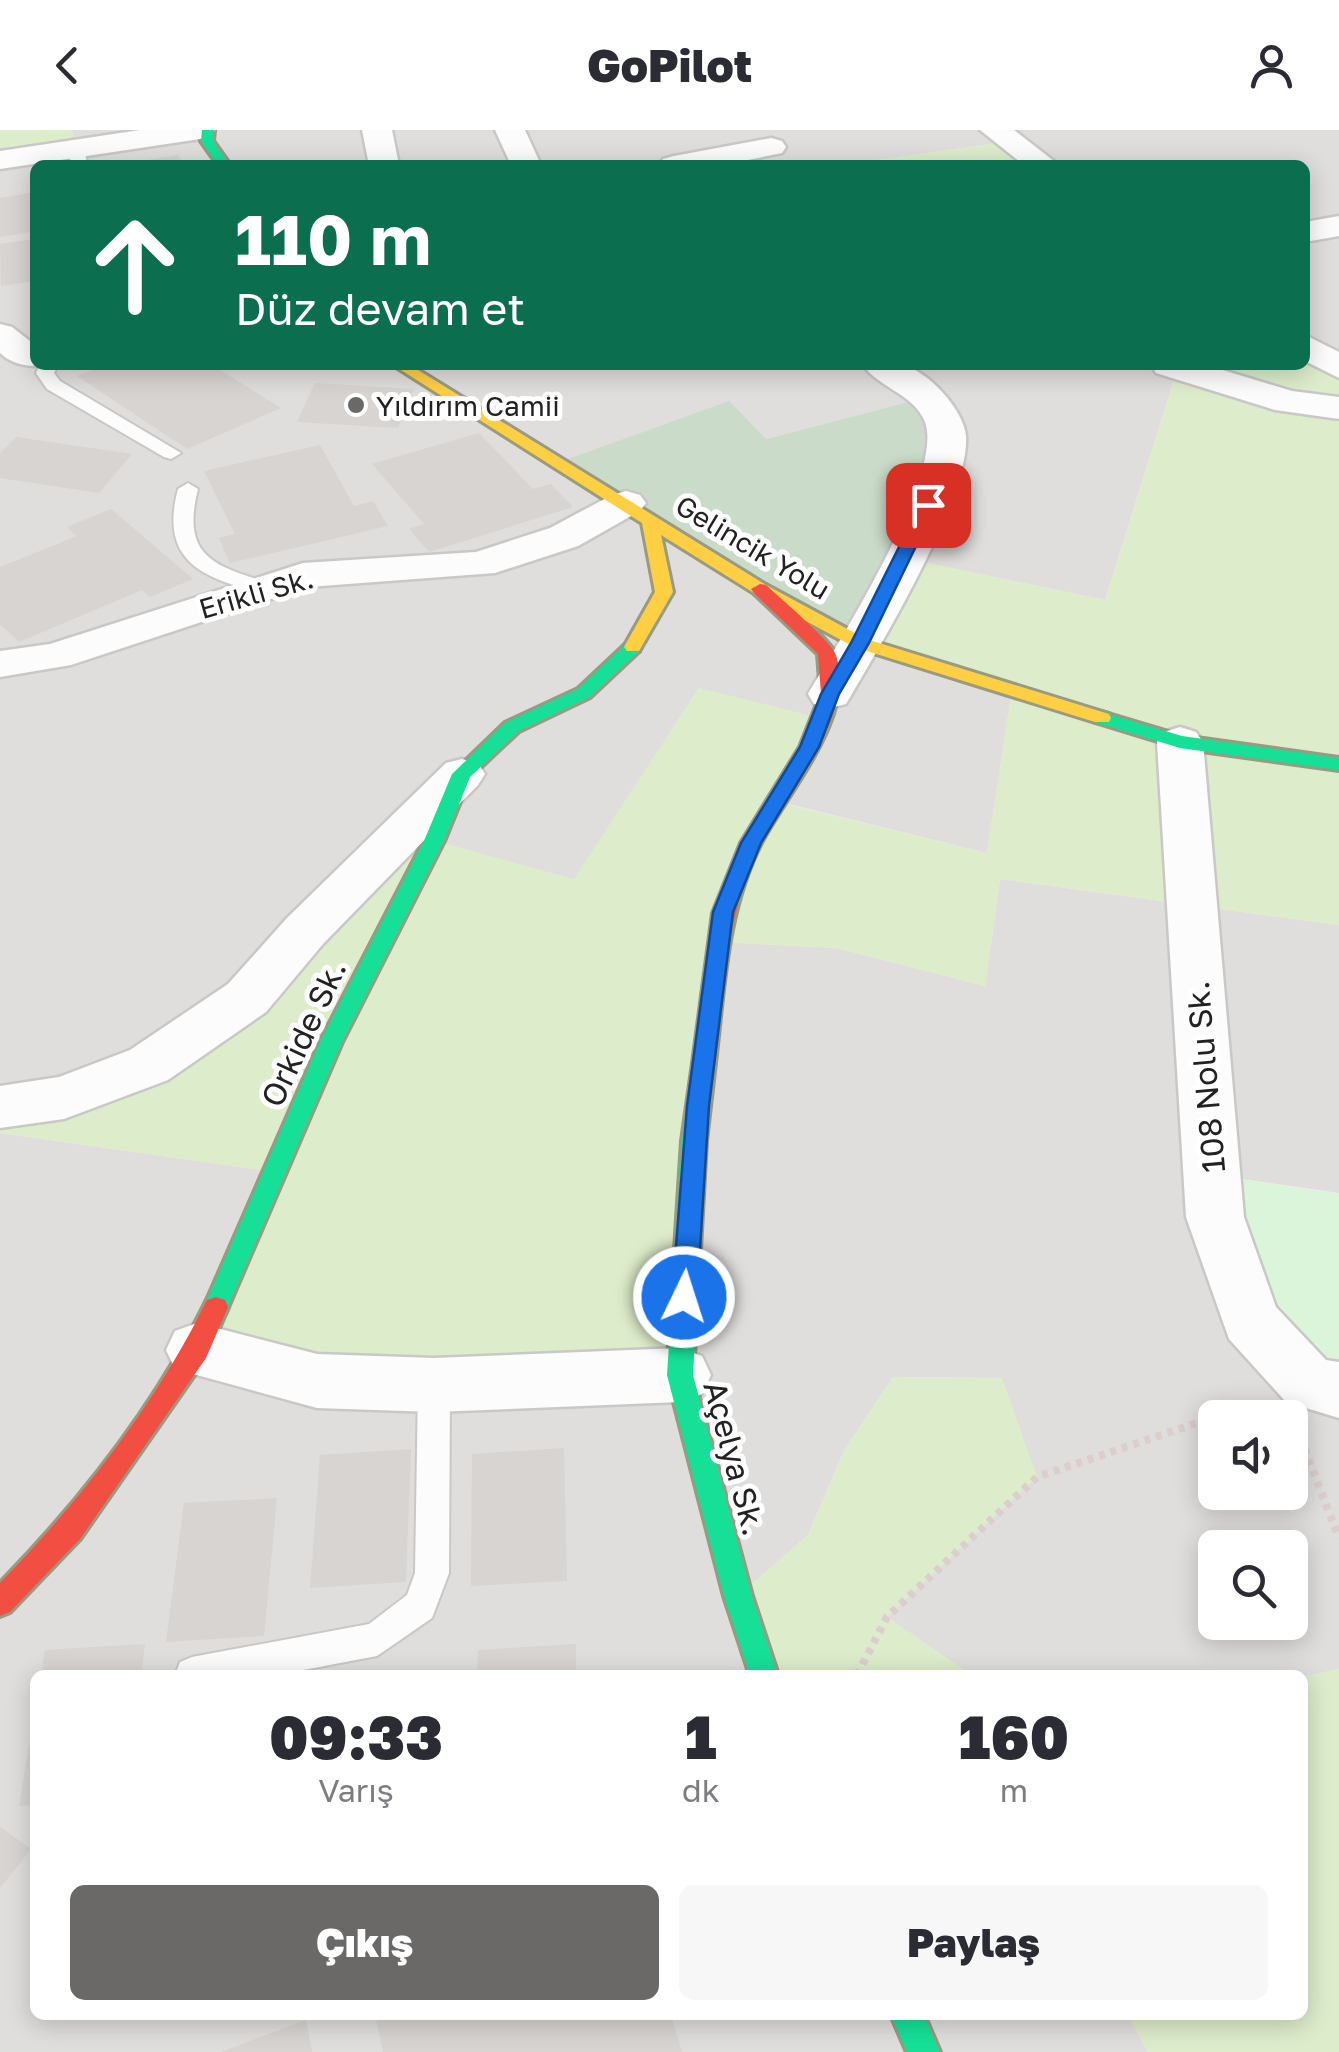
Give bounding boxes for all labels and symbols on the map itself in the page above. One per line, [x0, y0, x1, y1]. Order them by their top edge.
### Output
place label: Yıldırım Camii [376, 389, 560, 422]
marker: Yıldırım Camii [345, 394, 367, 416]
pin [886, 463, 971, 548]
street label: Gelincik Yolu [670, 488, 836, 606]
street label: Erikli Sk. [195, 561, 317, 625]
street label: Orkide Sk. [252, 954, 354, 1112]
street label: 108 Nolu Sk. [1178, 979, 1232, 1175]
position arrow [632, 1245, 736, 1349]
street label: Açelya Sk. [696, 1377, 774, 1539]

